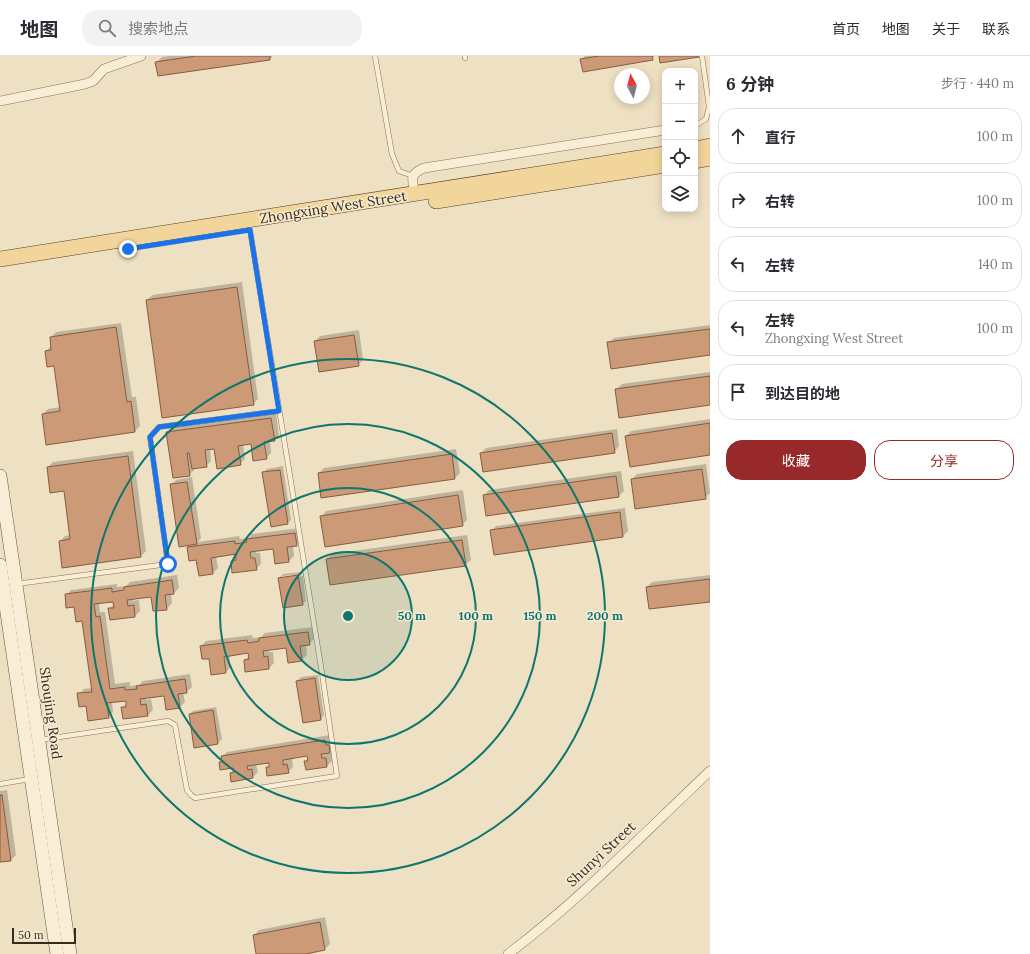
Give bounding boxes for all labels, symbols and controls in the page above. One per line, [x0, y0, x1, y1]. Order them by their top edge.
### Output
search box [82, 10, 362, 46]
text: 地图 [20, 17, 58, 41]
icon: search [96, 17, 118, 39]
text: 搜索地点 [128, 19, 188, 38]
text: 首页 [832, 20, 860, 38]
text: 地图 [882, 20, 910, 38]
text: 关于 [932, 20, 960, 38]
text: 联系 [982, 20, 1010, 38]
north arrow [614, 68, 650, 104]
map controls [662, 68, 698, 212]
button: + [662, 68, 698, 104]
text: 6 分钟 [726, 73, 774, 95]
text: 步行 · 440 m [941, 75, 1014, 92]
button: − [662, 104, 698, 140]
icon: ahead [727, 125, 749, 147]
text: 直行 [765, 128, 795, 147]
text: 100 m [977, 128, 1013, 145]
button: locate [662, 140, 698, 176]
button: layers [662, 176, 698, 212]
street label: Zhongxing West Street [258, 186, 408, 228]
icon: right [727, 189, 749, 211]
text: 右转 [765, 192, 795, 211]
text: 100 m [977, 192, 1013, 209]
route end [119, 240, 137, 258]
icon: left [727, 253, 749, 275]
text: 左转 [765, 256, 795, 275]
text: 140 m [978, 256, 1013, 273]
text: 左转 [765, 311, 795, 330]
icon: left [727, 317, 749, 339]
text: 100 m [977, 320, 1013, 337]
text: Zhongxing West Street [765, 330, 903, 347]
icon: arrive [727, 381, 749, 403]
text: 到达目的地 [765, 384, 840, 403]
button: 收藏 [726, 440, 866, 480]
button: 分享 [874, 440, 1014, 480]
route start [159, 555, 177, 573]
text: 50 m [398, 608, 426, 623]
text: 100 m [459, 608, 493, 623]
text: 150 m [523, 608, 557, 623]
text: 200 m [587, 608, 623, 623]
centre of rings [341, 609, 355, 623]
street label: Shoujing Road [36, 666, 66, 760]
street label: Shunyi Street [563, 817, 640, 891]
scale bar [12, 926, 76, 945]
text: 50 m [18, 928, 44, 942]

